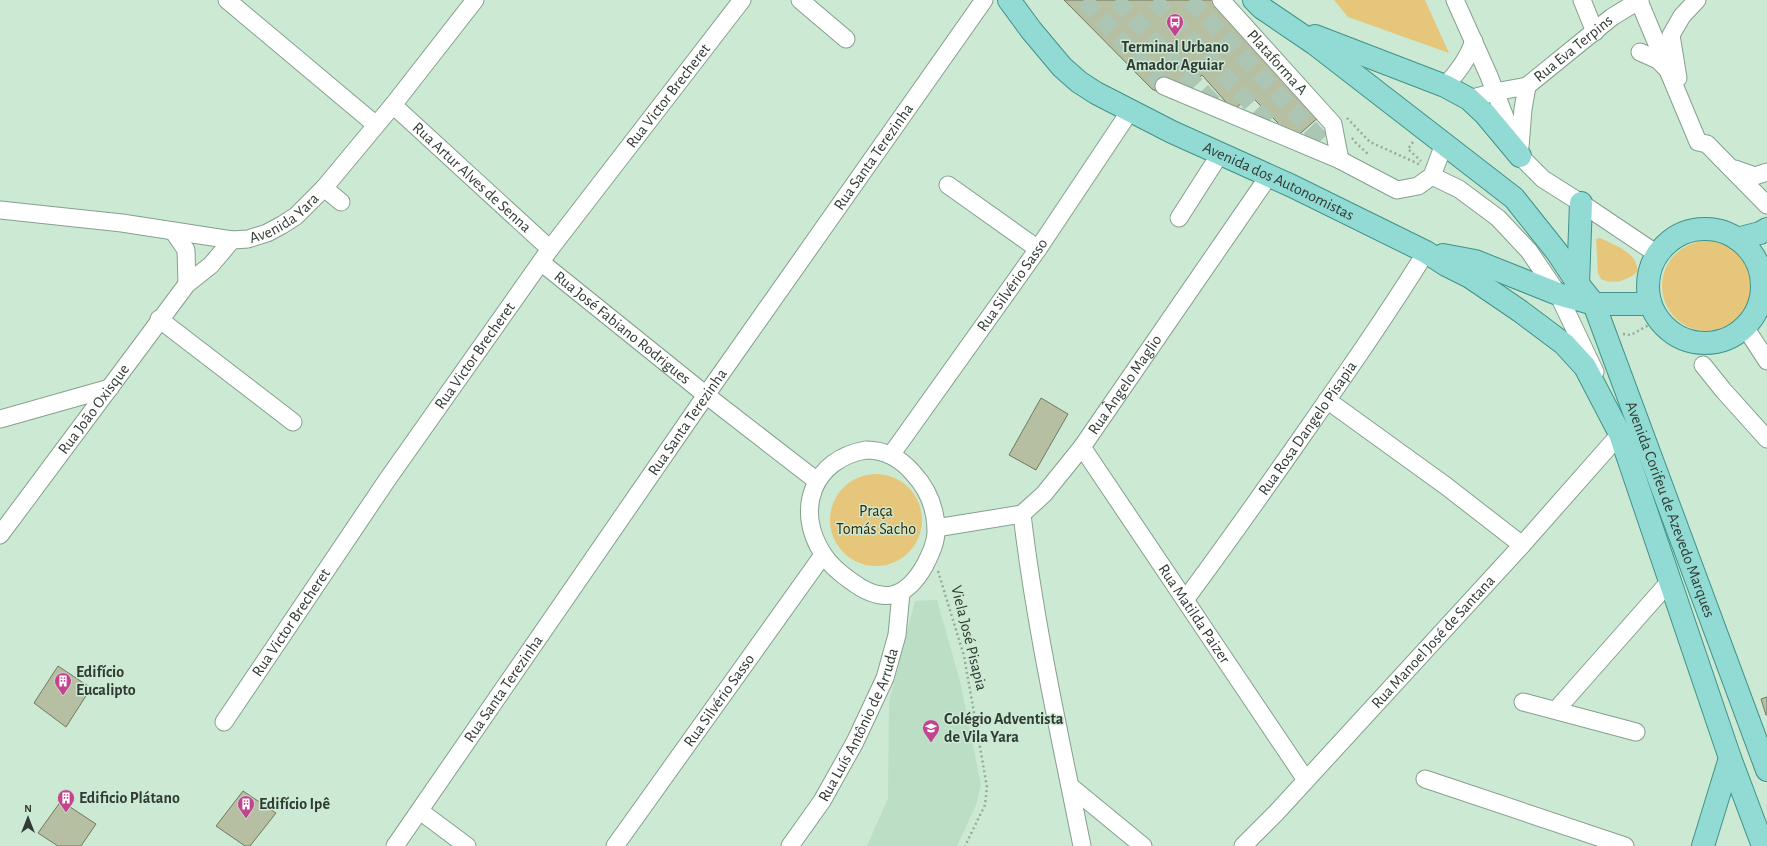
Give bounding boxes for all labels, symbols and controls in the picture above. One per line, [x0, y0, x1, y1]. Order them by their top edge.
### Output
bus stop icon: Terminal Urbano Amador Aguiar [1165, 12, 1185, 37]
street label: Rua Eva Terpins [1531, 12, 1616, 85]
street label: Plataforma A [1244, 27, 1311, 98]
place label: Terminal Urbano Amador Aguiar [1121, 39, 1229, 73]
street label: Rua Victor Brecheret [623, 41, 713, 151]
street label: Rua Santa Terezinha [831, 101, 916, 213]
street label: Rua Artur Alves de Senna [410, 119, 534, 235]
street label: Avenida dos Autonomistas [1200, 139, 1357, 223]
street label: Avenida Yara [247, 190, 322, 246]
street label: Rua Silvério Sasso [974, 235, 1051, 334]
street label: Rua José Fabiano Rodrigues [551, 268, 694, 387]
street label: Rua Victor Brecheret [432, 299, 518, 412]
street label: Rua Ângelo Maglio [1085, 332, 1165, 437]
street label: Rua Rosa Dangelo Pisapia [1255, 358, 1360, 498]
street label: Rua João Oxisque [55, 361, 132, 457]
street label: Rua Santa Terezinha [645, 366, 730, 478]
street label: Avenida Corifeu de Azevedo Marques [1623, 399, 1718, 620]
park label: Praça Tomás Sacho [836, 503, 916, 537]
street label: Rua Matilda Paizer [1155, 561, 1234, 667]
street label: Rua Victor Brecheret [249, 565, 333, 680]
street label: Rua Manoel José de Santana [1368, 572, 1498, 711]
street label: Viela José Pisapia [948, 584, 990, 692]
street label: Rua Santa Terezinha [461, 632, 546, 745]
street label: Rua Luís Antônio de Arruda [815, 646, 901, 804]
street label: Rua Silvério Sasso [681, 651, 758, 750]
place label: Edifício Eucalipto [76, 664, 136, 698]
building icon: Edifício Eucalipto [53, 671, 73, 696]
place label: Colégio Adventista de Vila Yara [944, 711, 1064, 745]
school or university icon: Colégio Adventista de Vila Yara [921, 718, 941, 743]
building icon: Edificio Plátano [56, 788, 76, 813]
place label: Edificio Plátano [79, 790, 180, 806]
building icon: Edifício Ipê [236, 794, 256, 819]
place label: Edifício Ipê [259, 796, 330, 812]
north arrow [8, 798, 48, 838]
text: N [24, 803, 32, 814]

